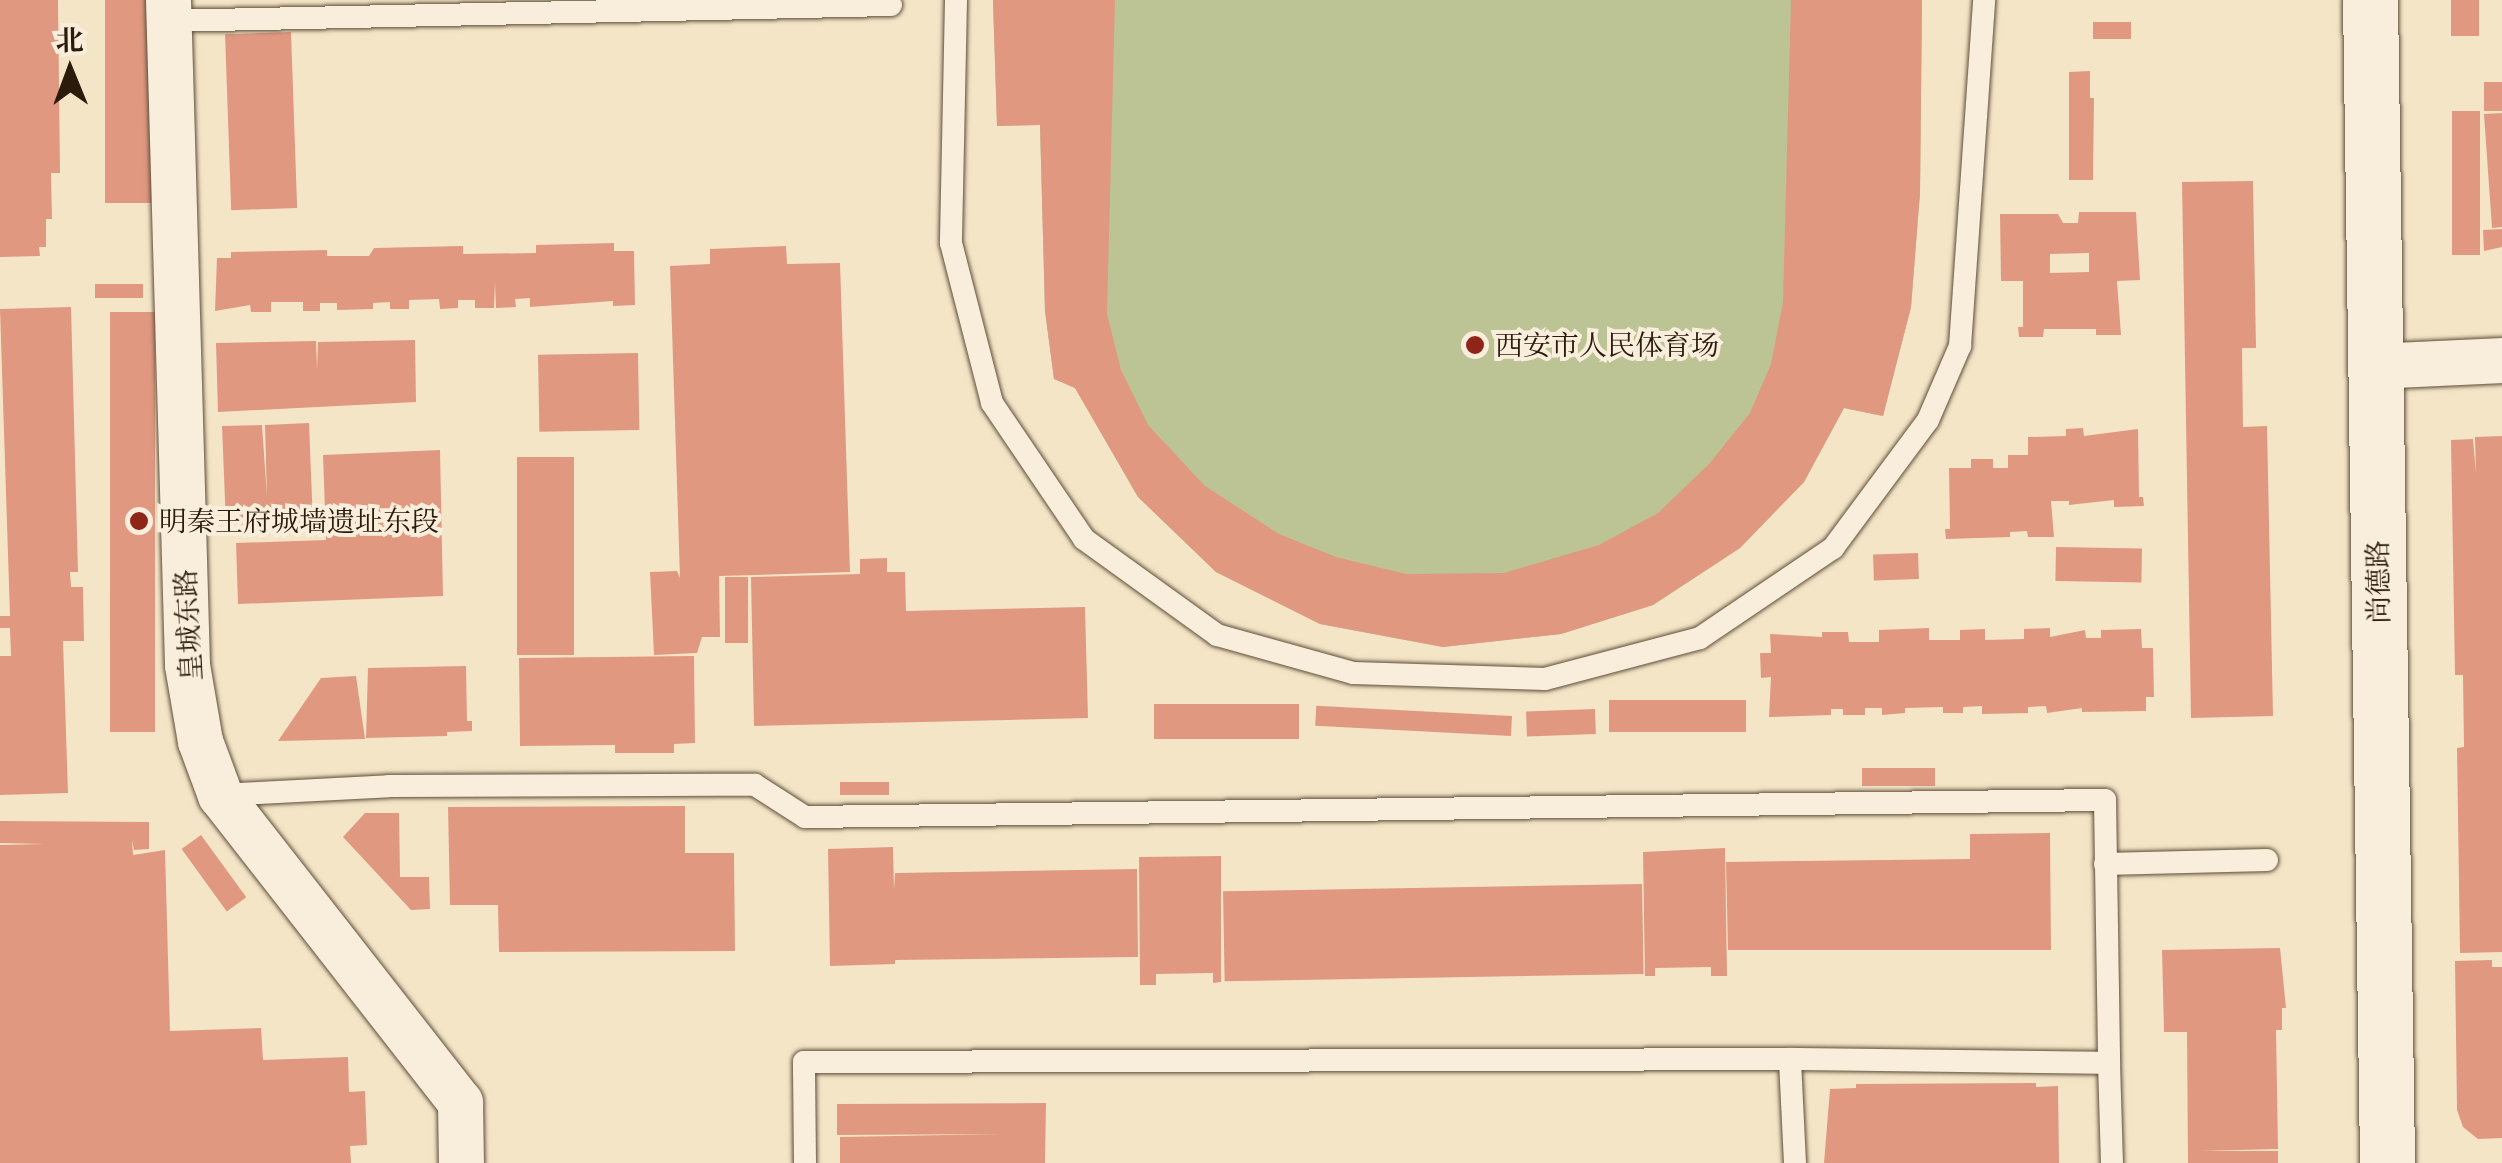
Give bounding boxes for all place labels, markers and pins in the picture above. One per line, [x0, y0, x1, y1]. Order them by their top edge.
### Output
place label: 西安市人民体育场 [1495, 328, 1719, 362]
marker: 西安市人民体育场 [1464, 334, 1486, 356]
place label: 明秦王府城墙遗址东段 [159, 504, 439, 538]
marker: 明秦王府城墙遗址东段 [128, 510, 150, 532]

